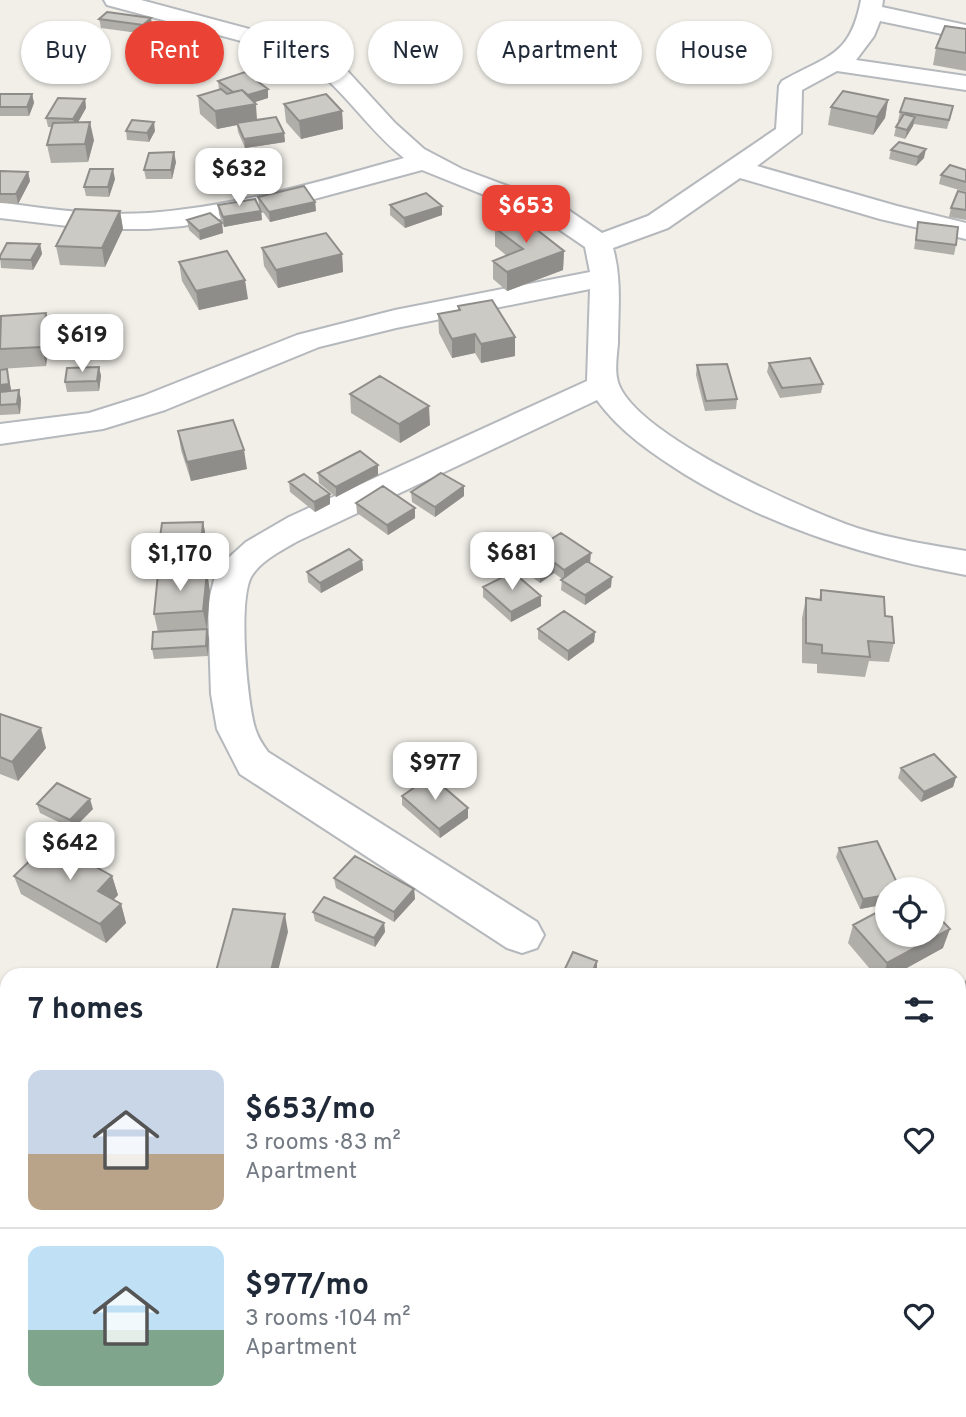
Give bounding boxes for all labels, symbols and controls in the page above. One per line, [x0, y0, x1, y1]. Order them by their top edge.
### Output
chip: Buy [21, 21, 111, 84]
chip: Rent [125, 21, 224, 84]
chip: Filters [238, 21, 354, 84]
chip: New [368, 21, 463, 84]
chip: Apartment [477, 21, 642, 84]
chip: House [656, 21, 772, 84]
pin: $632 [198, 148, 280, 208]
text: $632 [211, 156, 267, 185]
pin: $653 [485, 186, 567, 245]
text: $653 [498, 193, 554, 222]
pin: $619 [41, 314, 123, 374]
text: $619 [56, 322, 108, 351]
pin: $681 [471, 532, 553, 592]
pin: $1,170 [123, 534, 237, 593]
text: $681 [486, 540, 538, 569]
text: $1,170 [147, 541, 213, 570]
pin: $977 [394, 742, 476, 802]
text: $977 [409, 750, 461, 779]
pin: $642 [29, 822, 111, 882]
text: $642 [42, 830, 98, 859]
map controls [875, 877, 945, 947]
button: locate [875, 877, 945, 947]
icon: filters [900, 991, 938, 1029]
text: 7 homes [28, 992, 144, 1029]
text: $653/mo [245, 1092, 375, 1129]
icon: home [84, 1098, 168, 1182]
icon: heart [900, 1121, 938, 1159]
text: 3 rooms · 83 m² [245, 1129, 401, 1158]
text: Apartment [245, 1158, 357, 1187]
text: $977/mo [245, 1268, 369, 1305]
icon: home [84, 1274, 168, 1358]
icon: heart [900, 1297, 938, 1335]
text: 3 rooms · 104 m² [245, 1305, 410, 1334]
text: Apartment [245, 1334, 357, 1363]

